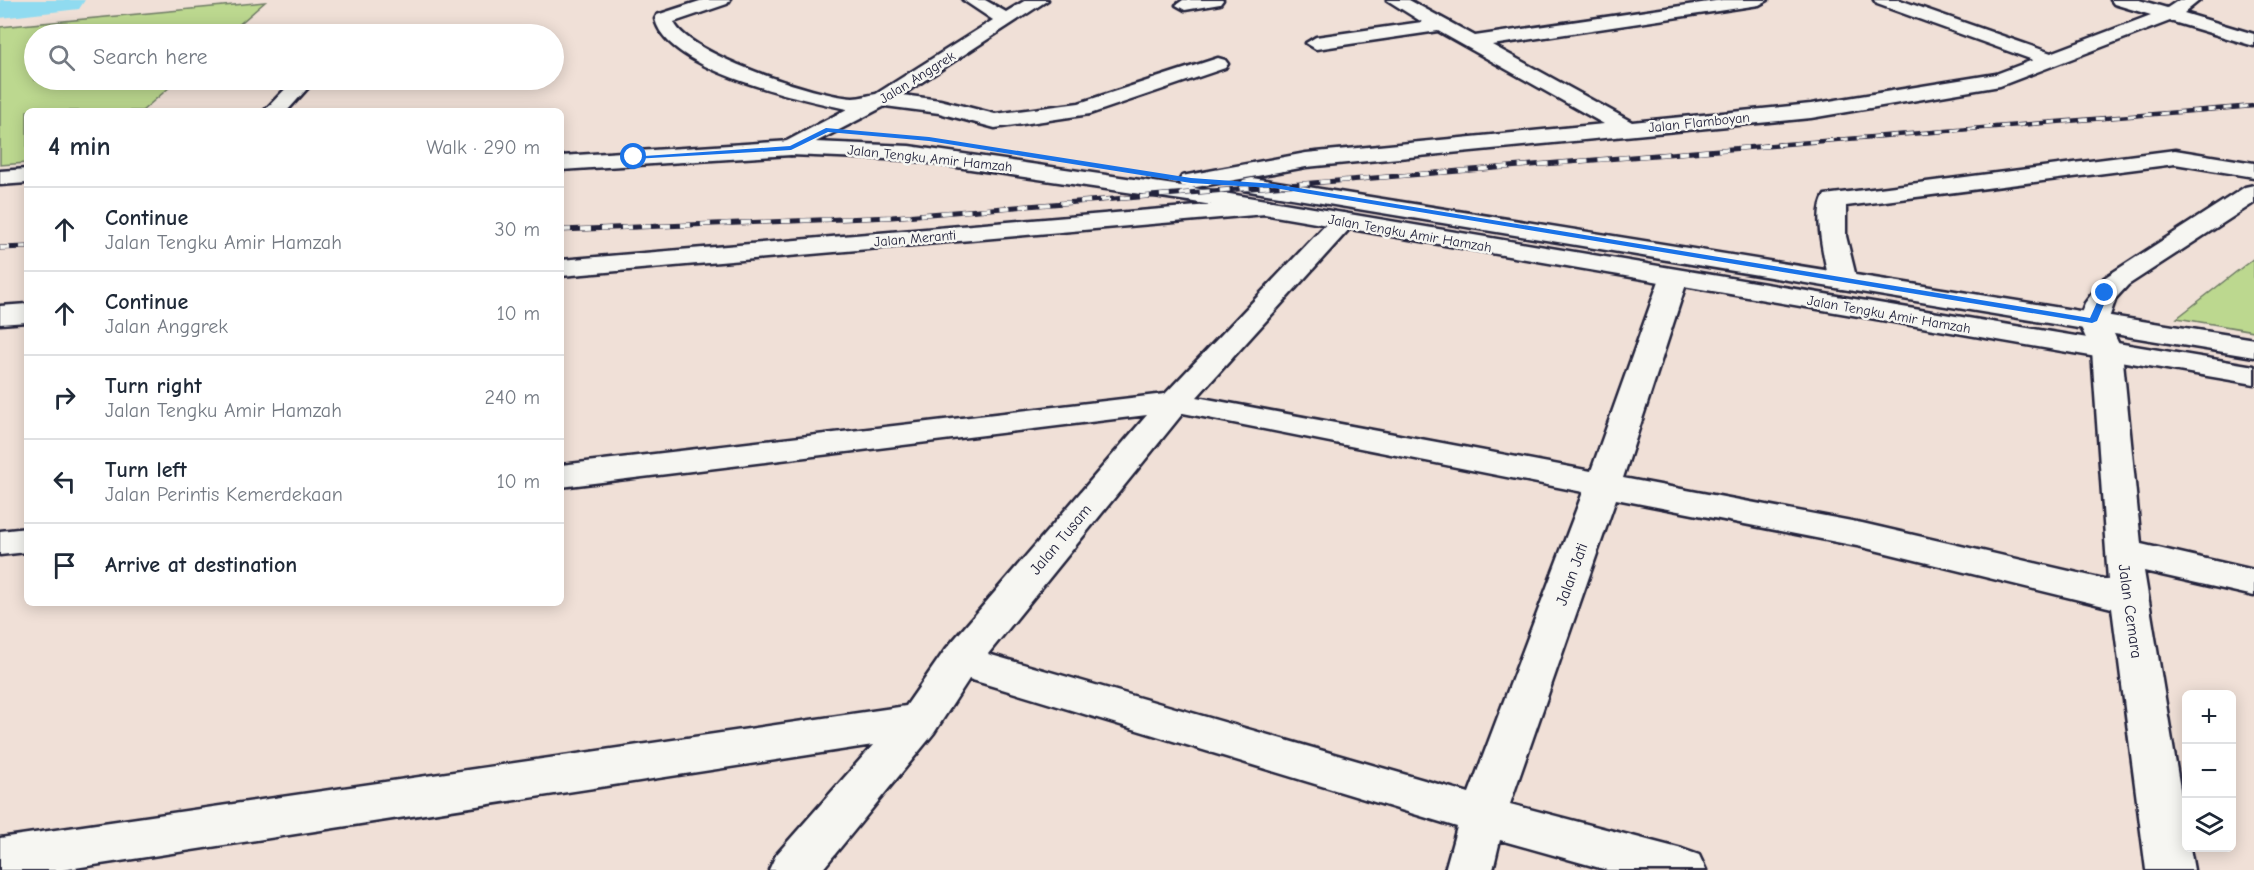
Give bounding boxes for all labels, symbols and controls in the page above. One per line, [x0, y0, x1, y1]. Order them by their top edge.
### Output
search box [24, 24, 564, 90]
icon: search [45, 41, 78, 74]
text: Search here [93, 44, 208, 70]
street label: Jalan Anggrek [876, 47, 958, 107]
street label: Jalan Flamboyan [1647, 109, 1751, 136]
text: 4 min [48, 132, 111, 162]
text: Walk · 290 m [426, 136, 540, 159]
street label: Jalan Tengku Amir Hamzah [847, 141, 1013, 176]
route start [620, 143, 646, 169]
text: Continue [105, 205, 188, 231]
street label: Jalan Tengku Amir Hamzah [1327, 211, 1493, 256]
icon: ahead [48, 213, 81, 246]
text: 30 m [494, 218, 540, 241]
street label: Jalan Meranti [873, 226, 957, 251]
text: Jalan Tengku Amir Hamzah [105, 231, 342, 254]
route end [2091, 279, 2117, 305]
text: Continue [105, 289, 188, 315]
street label: Jalan Tengku Amir Hamzah [1806, 292, 1972, 337]
icon: ahead [48, 297, 81, 330]
text: 10 m [497, 302, 540, 325]
text: Jalan Anggrek [105, 315, 228, 338]
text: Turn right [105, 373, 202, 399]
icon: right [48, 381, 81, 414]
text: 240 m [485, 386, 540, 409]
text: Jalan Tengku Amir Hamzah [105, 399, 342, 422]
text: Turn left [105, 457, 187, 483]
icon: left [48, 465, 81, 498]
text: 10 m [497, 470, 540, 493]
text: Jalan Perintis Kemerdekaan [105, 483, 343, 506]
street label: Jalan Tusam [1026, 501, 1095, 578]
street label: Jalan Jati [1552, 541, 1592, 608]
icon: arrive [48, 549, 81, 582]
text: Arrive at destination [105, 552, 297, 578]
street label: Jalan Cemara [2114, 563, 2146, 660]
map controls [2182, 690, 2236, 852]
button: + [2182, 690, 2236, 744]
button: − [2182, 744, 2236, 798]
button: layers [2182, 798, 2236, 852]

